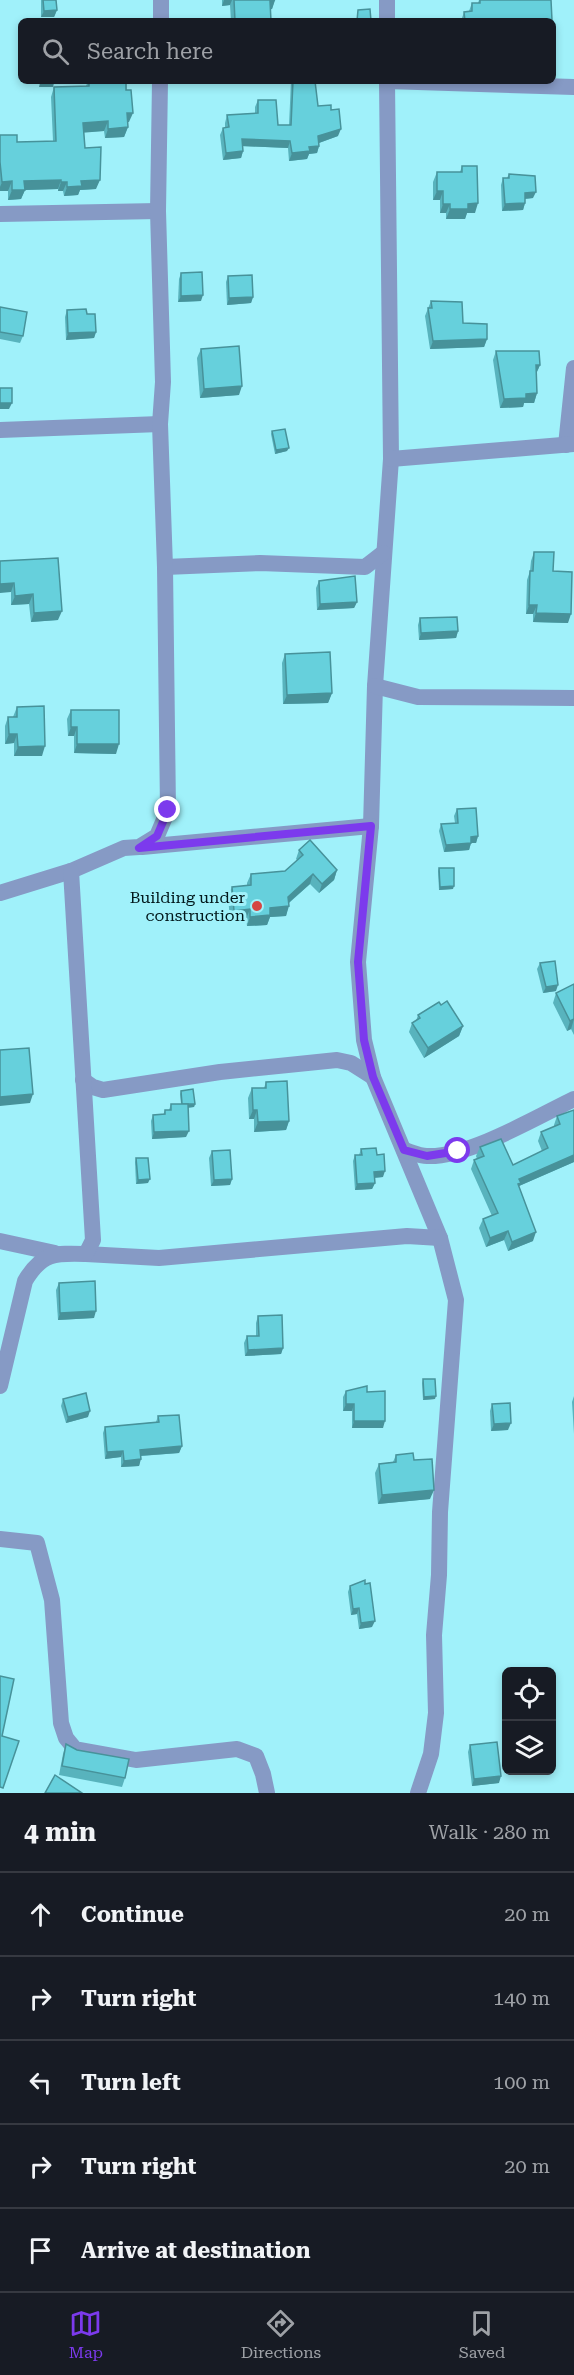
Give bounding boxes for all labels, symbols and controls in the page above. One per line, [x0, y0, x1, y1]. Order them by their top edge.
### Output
search box [18, 18, 556, 84]
icon: search [39, 35, 72, 68]
text: Search here [87, 39, 213, 64]
route end [154, 796, 180, 822]
place label: Building under construction [130, 888, 245, 925]
marker: Building under construction [250, 899, 264, 913]
route start [444, 1137, 470, 1163]
map controls [502, 1667, 556, 1775]
button: locate [502, 1667, 556, 1721]
button: layers [502, 1721, 556, 1775]
text: 4 min [24, 1817, 96, 1847]
text: Walk · 280 m [429, 1820, 550, 1844]
icon: ahead [24, 1898, 57, 1931]
text: Continue [81, 1902, 184, 1927]
text: 20 m [504, 1902, 550, 1926]
icon: right [24, 1982, 57, 2015]
text: Turn right [81, 1986, 196, 2011]
text: 140 m [493, 1986, 550, 2010]
icon: left [24, 2066, 57, 2099]
text: Turn left [81, 2070, 181, 2095]
text: 100 m [493, 2070, 550, 2094]
icon: right [24, 2150, 57, 2183]
text: Turn right [81, 2154, 196, 2179]
text: 20 m [504, 2154, 550, 2178]
icon: arrive [24, 2234, 57, 2267]
text: Arrive at destination [81, 2238, 310, 2263]
tab: Map [69, 2307, 103, 2362]
tab: Directions [241, 2307, 321, 2362]
tab: Saved [459, 2307, 505, 2362]

